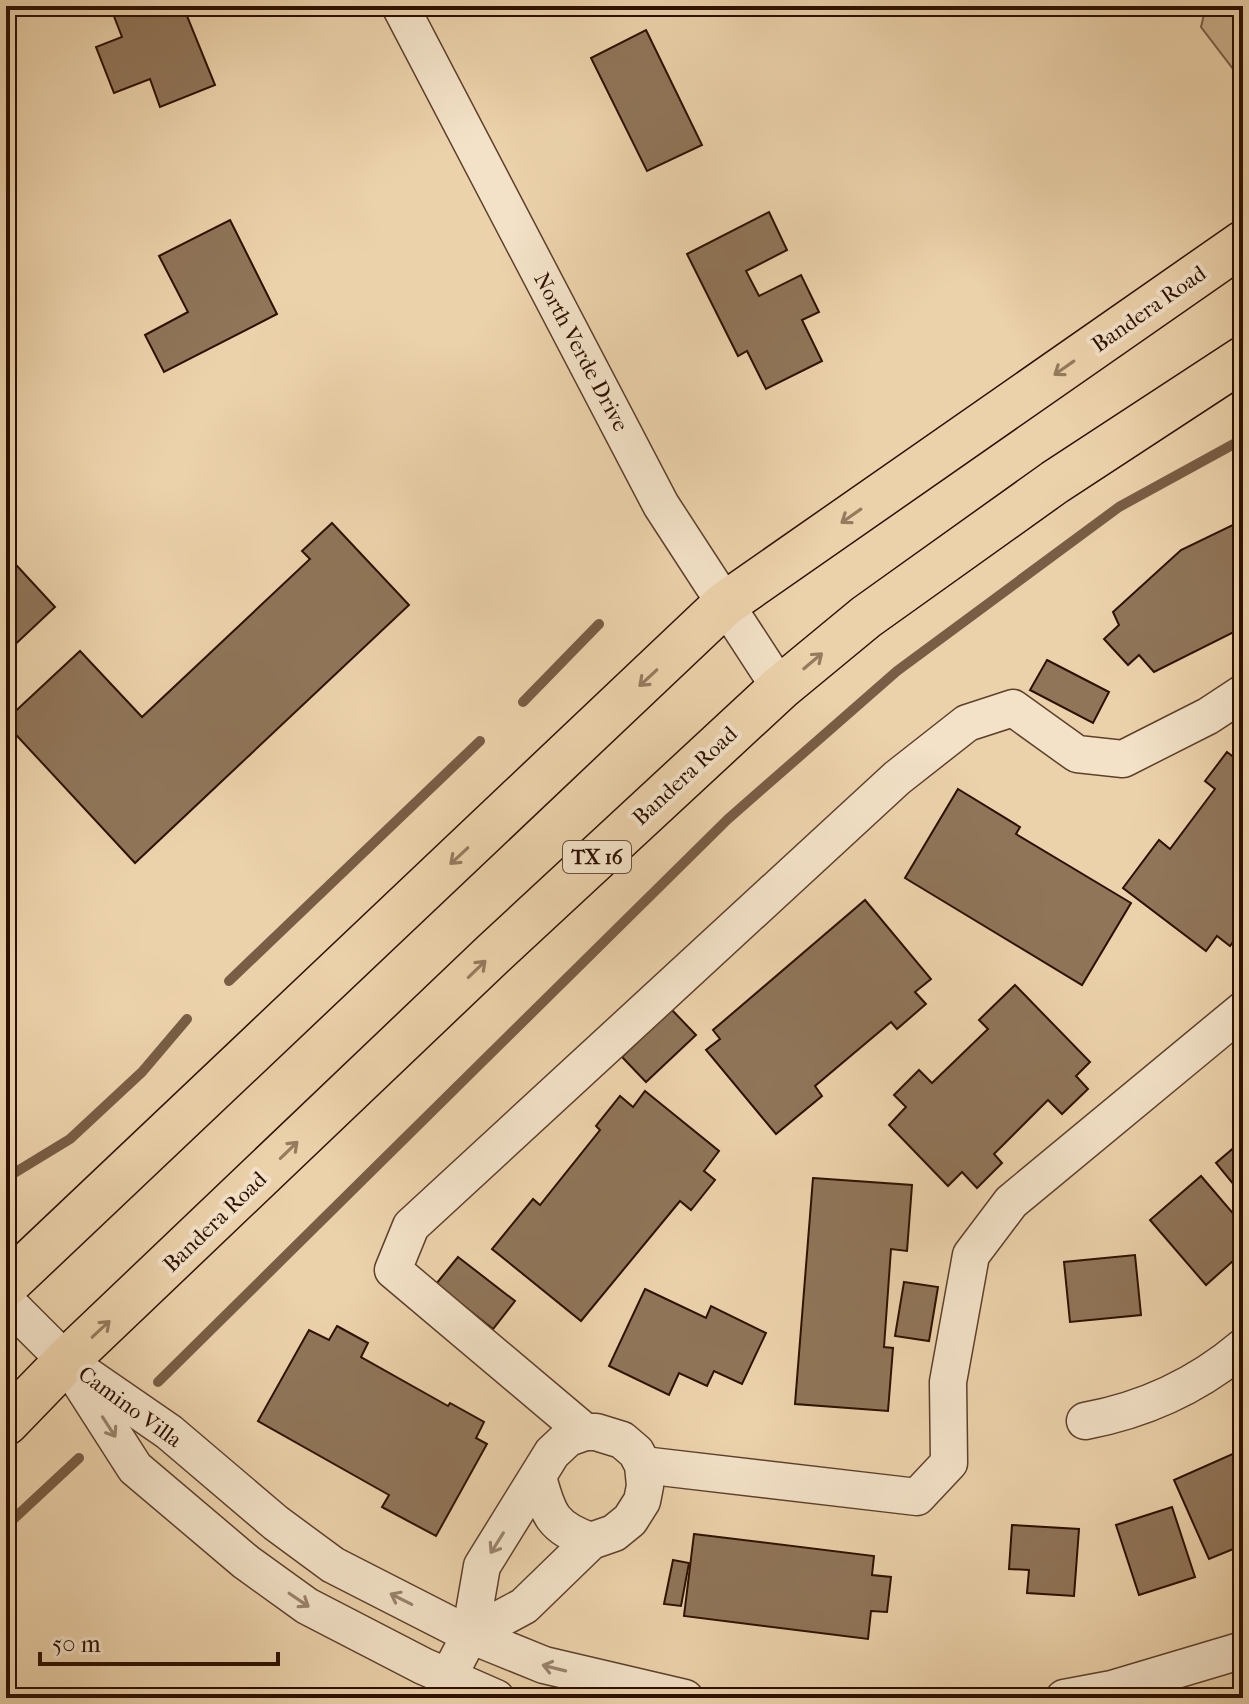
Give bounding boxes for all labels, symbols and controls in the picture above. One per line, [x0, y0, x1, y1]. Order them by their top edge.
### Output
street label: Bandera Road [1087, 260, 1212, 358]
street label: North Verde Drive [528, 268, 634, 436]
one-way arrow [1054, 360, 1076, 376]
one-way arrow [841, 508, 863, 524]
one-way arrow [802, 652, 822, 670]
one-way arrow [638, 668, 658, 687]
street label: Bandera Road [627, 720, 743, 831]
road number: TX 16 [563, 841, 631, 873]
one-way arrow [449, 847, 469, 866]
one-way arrow [467, 960, 487, 979]
one-way arrow [279, 1140, 299, 1159]
street label: Bandera Road [158, 1166, 273, 1278]
one-way arrow [91, 1320, 111, 1338]
street label: Camino Villa [73, 1361, 187, 1454]
one-way arrow [101, 1415, 117, 1438]
one-way arrow [488, 1531, 504, 1554]
one-way arrow [389, 1591, 413, 1607]
one-way arrow [288, 1592, 310, 1608]
scale bar [40, 1616, 278, 1666]
text: 50 m [52, 1630, 101, 1658]
one-way arrow [542, 1659, 568, 1674]

